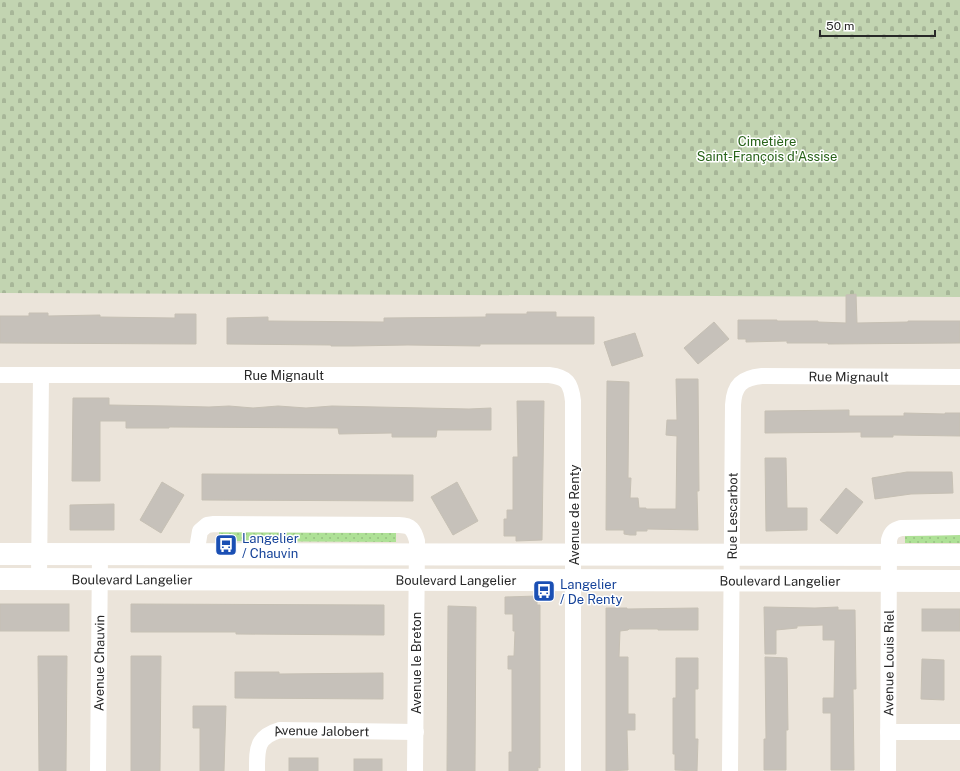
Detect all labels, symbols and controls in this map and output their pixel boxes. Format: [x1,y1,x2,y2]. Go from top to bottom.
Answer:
scale bar [820,12,935,38]
text: 50 m [826,19,854,33]
park label: Cimetière Saint-François d'Assise [697,134,837,164]
street label: Rue Mignault [244,368,324,383]
street label: Rue Mignault [808,369,889,385]
street label: Avenue de Renty [567,464,582,565]
street label: Rue Lescarbot [725,472,740,560]
place label: Langelier / Chauvin [242,531,299,561]
bus stop icon: Langelier / Chauvin [213,532,239,558]
street label: Boulevard Langelier [71,572,193,587]
street label: Boulevard Langelier [395,573,517,588]
street label: Boulevard Langelier [719,573,841,589]
place label: Langelier / De Renty [560,577,622,607]
bus stop icon: Langelier / De Renty [531,578,557,604]
street label: Avenue Louis Riel [881,610,897,716]
street label: Avenue le Breton [409,612,424,714]
street label: Avenue Chauvin [92,615,107,711]
street label: Avenue Jalobert [271,723,370,740]

